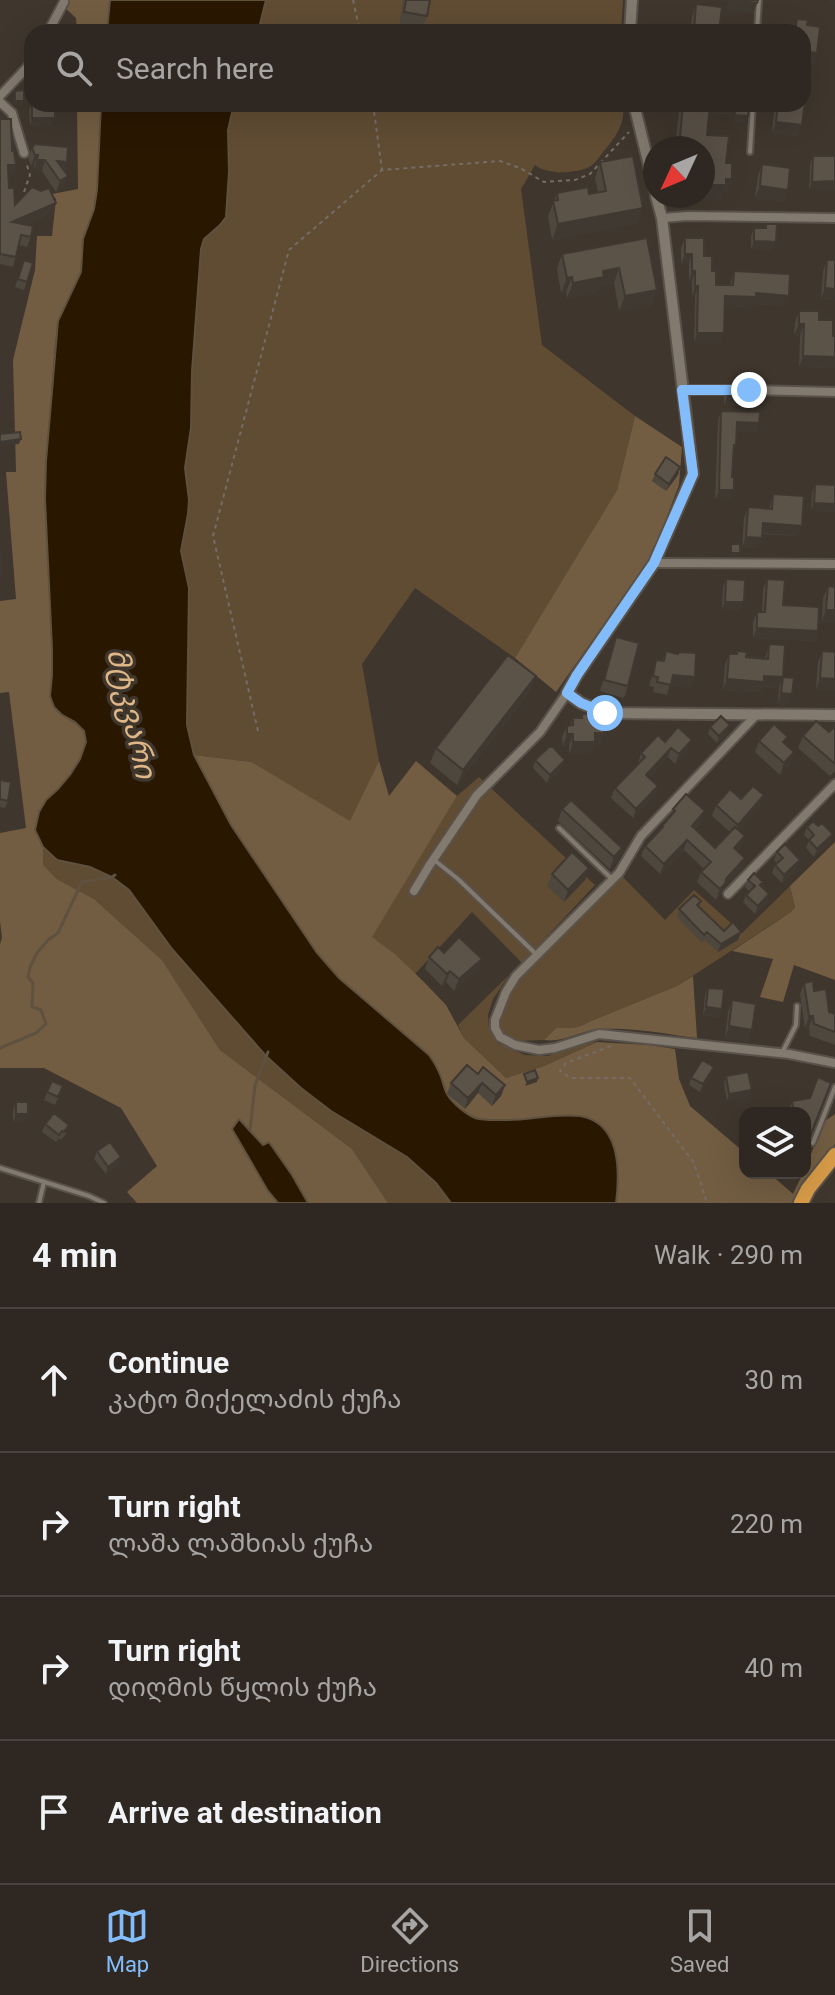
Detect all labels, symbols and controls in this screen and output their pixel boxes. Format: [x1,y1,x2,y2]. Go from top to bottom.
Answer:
search box [24,24,811,112]
icon: search [52,46,96,90]
text: Search here [116,51,274,86]
north arrow [643,136,715,208]
route end [731,372,767,408]
water label: მტკვარი [99,645,164,783]
route start [587,695,623,731]
map controls [739,1107,811,1179]
button: layers [739,1107,811,1179]
text: 4 min [32,1235,117,1275]
text: Walk · 290 m [654,1240,803,1270]
text: Continue [108,1345,229,1380]
icon: ahead [32,1358,76,1402]
text: 30 m [745,1365,803,1395]
text: კატო მიქელაძის ქუჩა [108,1384,401,1414]
text: Turn right [108,1489,241,1524]
icon: right [32,1502,76,1546]
text: 220 m [730,1509,803,1539]
text: ლაშა ლაშხიას ქუჩა [108,1528,373,1558]
text: Turn right [108,1633,241,1668]
icon: right [32,1646,76,1690]
text: 40 m [745,1653,803,1683]
text: დიღმის წყლის ქუჩა [108,1672,377,1702]
icon: arrive [32,1790,76,1834]
text: Arrive at destination [108,1795,382,1830]
tab: Map [105,1904,149,1977]
tab: Directions [360,1904,459,1977]
tab: Saved [670,1904,730,1977]

